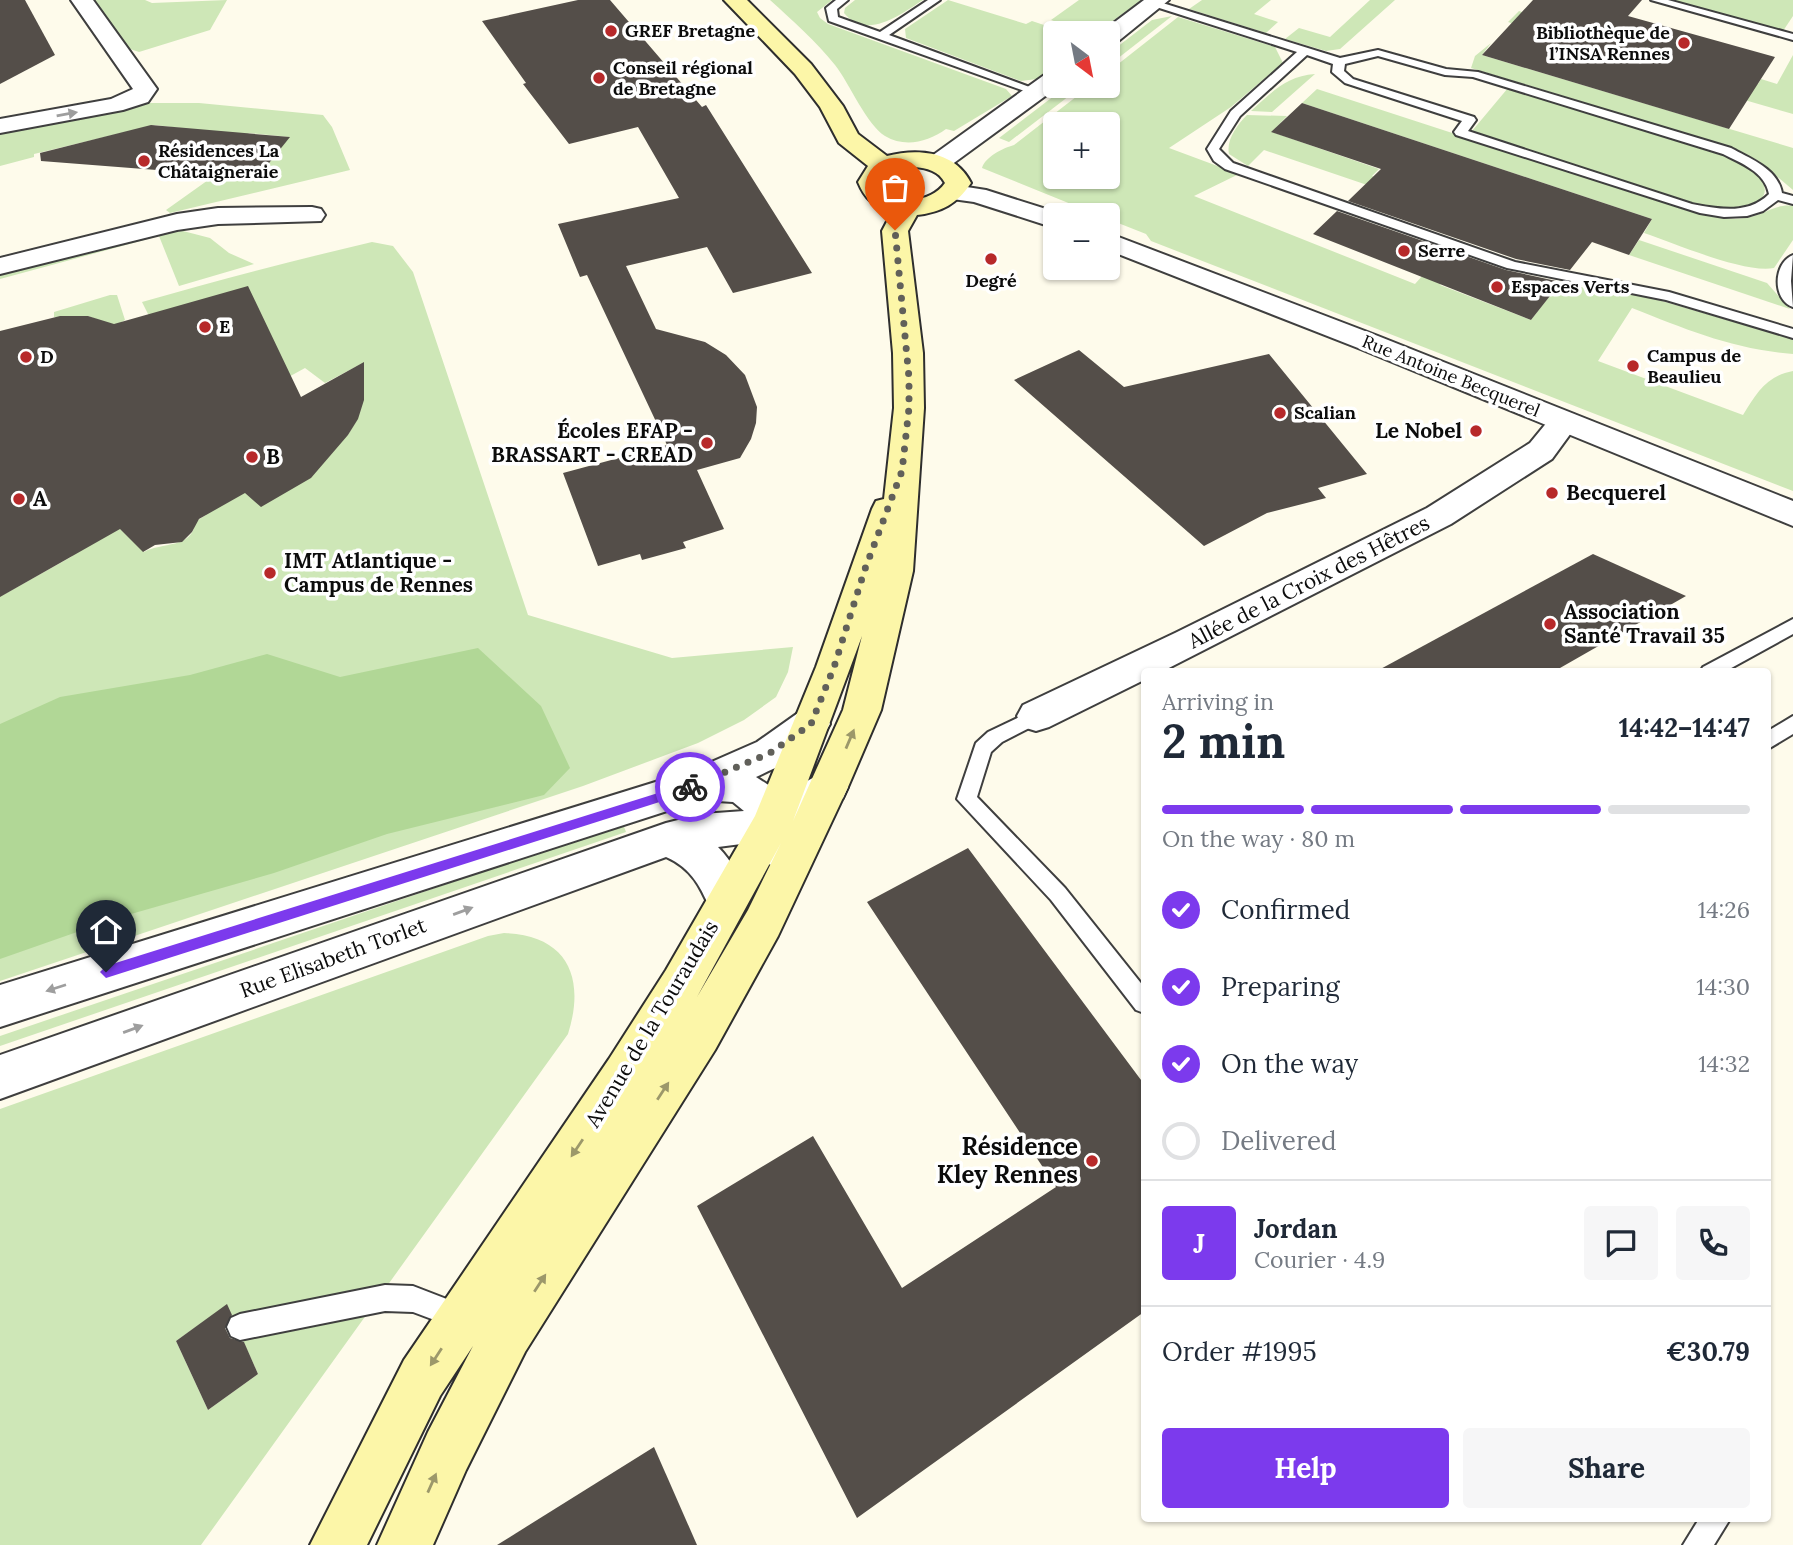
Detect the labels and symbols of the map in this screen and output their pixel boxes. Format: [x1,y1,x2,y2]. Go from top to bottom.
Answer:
place label: GREF Bretagne [625,19,755,42]
north arrow [1043,21,1120,98]
place label: Bibliothèque de l’INSA Rennes [1536,21,1670,65]
marker: GREF Bretagne [603,23,619,39]
marker: Bibliothèque de l’INSA Rennes [1676,35,1692,51]
place label: Conseil régional de Bretagne [613,56,753,100]
marker: Conseil régional de Bretagne [591,70,607,86]
one-way arrow [56,108,78,119]
place label: Résidences La Châtaigneraie [158,139,280,183]
marker: Résidences La Châtaigneraie [136,153,152,169]
pin [865,158,925,230]
place label: Serre [1418,239,1466,262]
marker: Serre [1396,243,1412,259]
marker: Degré [983,251,999,267]
place label: Degré [965,269,1017,292]
place label: Espaces Verts [1511,275,1630,298]
marker: Espaces Verts [1489,279,1505,295]
place label: E [219,315,230,338]
marker: E [197,319,213,335]
street label: Rue Antoine Becquerel [1359,329,1544,422]
place label: Campus de Beaulieu [1647,344,1741,388]
place label: D [40,345,54,368]
marker: D [18,349,34,365]
marker: Campus de Beaulieu [1625,358,1641,374]
place label: Scalian [1294,401,1356,424]
marker: Scalian [1272,405,1288,421]
place label: Écoles EFAP - BRASSART - CREAD [491,417,693,468]
place label: Le Nobel [1375,417,1462,444]
marker: Le Nobel [1468,423,1484,439]
marker: Écoles EFAP - BRASSART - CREAD [699,435,715,451]
place label: B [266,443,280,470]
marker: B [244,449,260,465]
place label: Becquerel [1566,479,1667,506]
place label: A [33,485,47,512]
marker: Becquerel [1544,485,1560,501]
marker: A [11,491,27,507]
street label: Allée de la Croix des Hêtres [1183,509,1434,655]
place label: IMT Atlantique - Campus de Rennes [284,547,473,598]
marker: IMT Atlantique - Campus de Rennes [262,565,278,581]
place label: Association Santé Travail 35 [1564,598,1725,649]
marker: Association Santé Travail 35 [1542,616,1558,632]
one-way arrow [844,729,856,749]
courier [655,752,725,822]
pin [76,900,136,972]
one-way arrow [453,905,474,916]
street label: Rue Elisabeth Torlet [236,911,431,1004]
street label: Avenue de la Touraudais [579,915,724,1133]
one-way arrow [45,984,66,994]
one-way arrow [123,1023,144,1034]
one-way arrow [657,1082,670,1101]
place label: Résidence Kley Rennes [937,1131,1078,1190]
one-way arrow [570,1138,583,1157]
marker: Résidence Kley Rennes [1084,1153,1100,1169]
one-way arrow [534,1273,547,1292]
one-way arrow [429,1347,442,1366]
one-way arrow [427,1472,438,1493]

